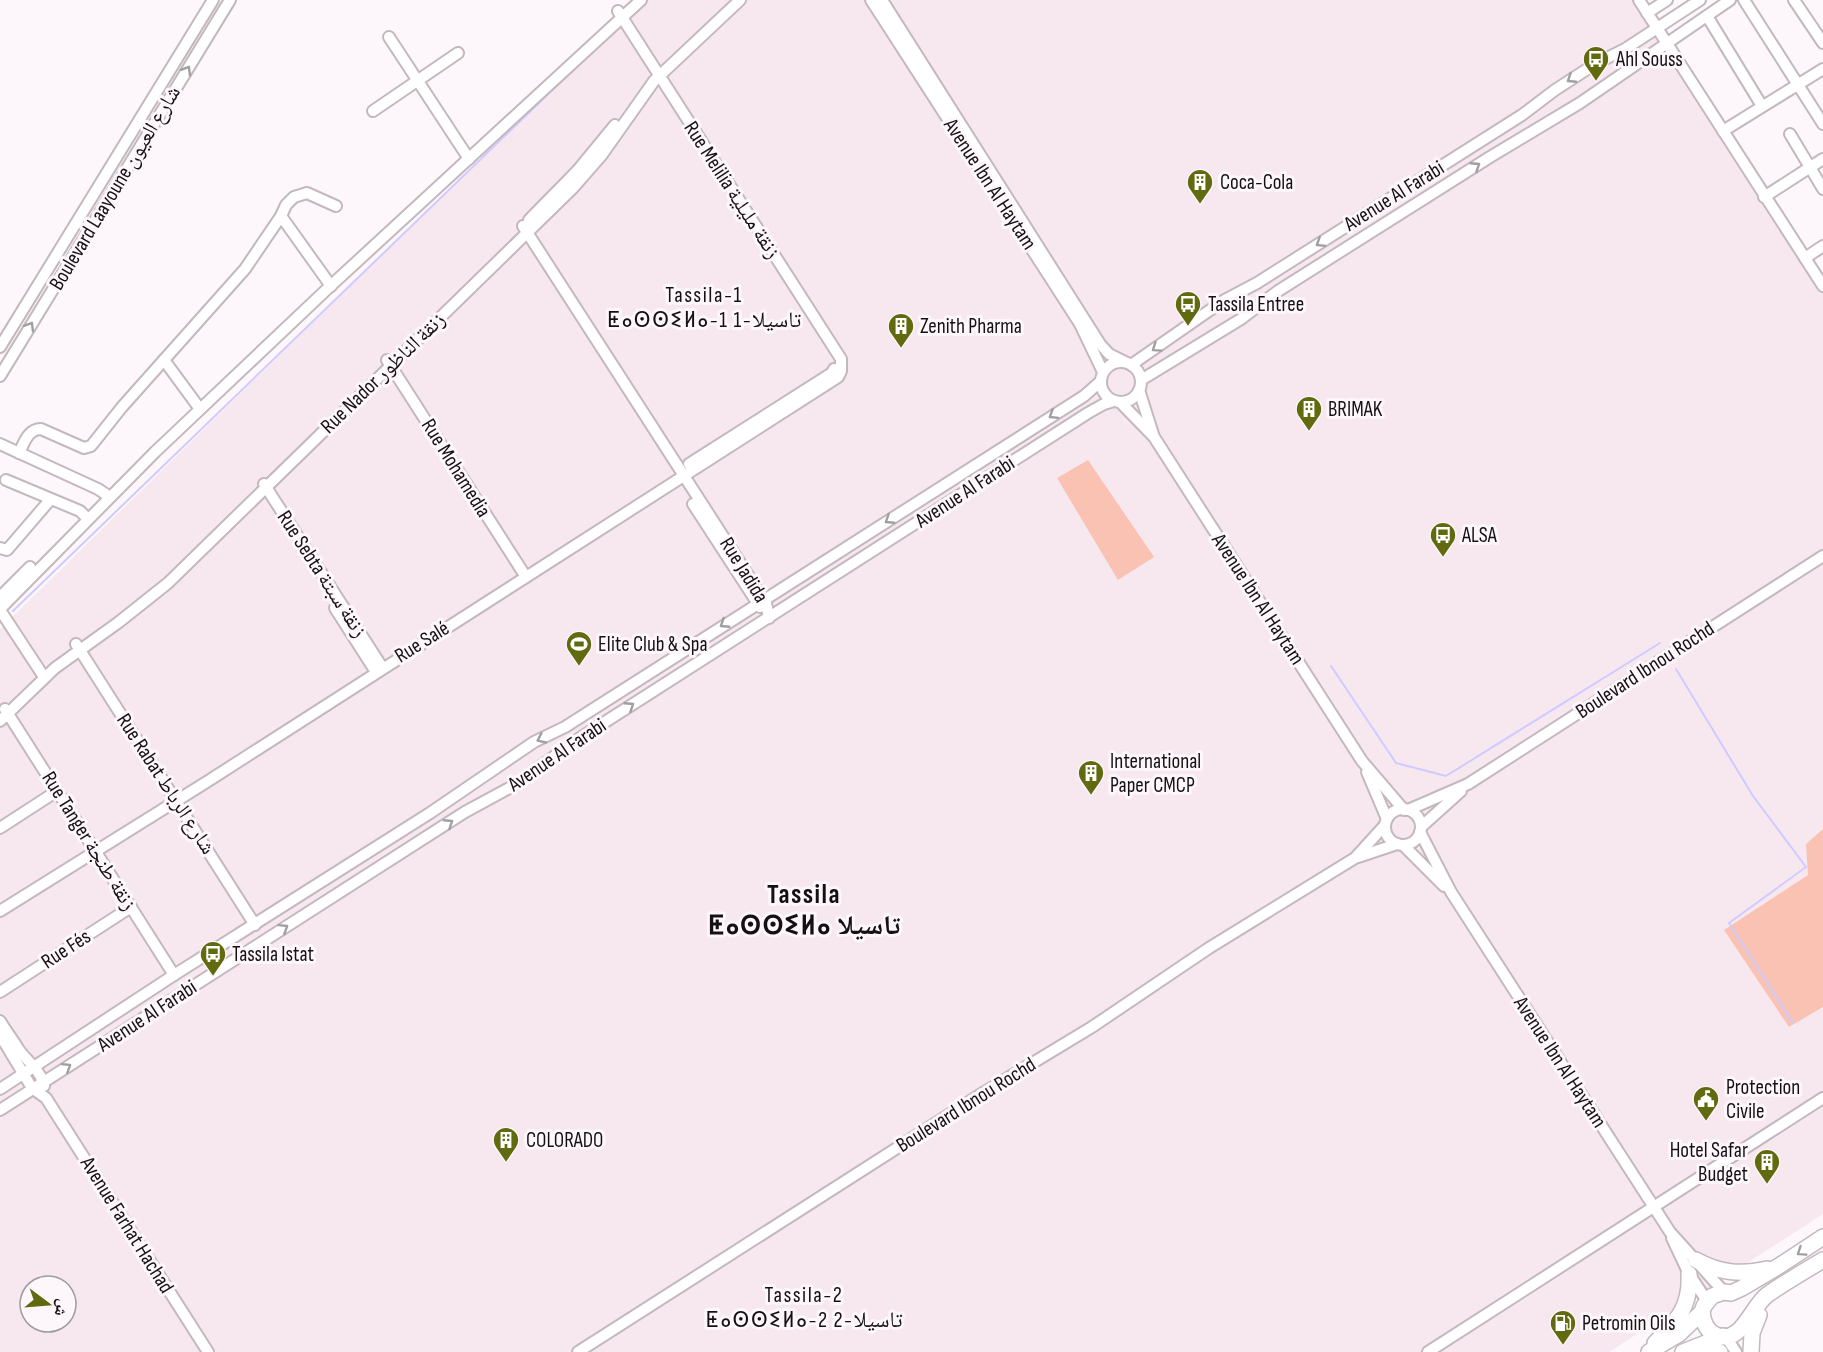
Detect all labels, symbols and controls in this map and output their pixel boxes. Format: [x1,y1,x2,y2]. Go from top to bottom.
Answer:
bus stop icon: Ahl Souss [1581,44,1611,82]
place label: Ahl Souss [1615,47,1683,72]
one-way arrow [179,66,191,76]
one-way arrow [1567,72,1578,83]
street label: Boulevard Laayoune شارع العيون [44,81,186,295]
street label: Avenue Ibn Al Haytam [938,113,1042,254]
street label: Rue Melilia زنقة مليلية [678,117,786,263]
street label: Avenue Al Farabi [1339,155,1449,237]
one-way arrow [1469,162,1480,173]
building icon: Coca-Cola [1185,167,1215,205]
place label: Coca-Cola [1220,170,1293,195]
one-way arrow [1316,236,1327,247]
district label: Tassila-1 ⵟⴰⵙⵙⵉⵍⴰ-1 1-تاسيلا [607,282,802,334]
bus stop icon: Tassila Entree [1173,289,1203,327]
place label: Tassila Entree [1208,292,1304,317]
street label: Rue Nador زنقة الناظور [316,307,450,439]
building icon: Zenith Pharma [886,311,916,349]
place label: Zenith Pharma [920,314,1022,339]
one-way arrow [23,322,35,332]
one-way arrow [1152,341,1163,352]
building icon: BRIMAK [1294,394,1324,432]
place label: BRIMAK [1328,397,1383,422]
one-way arrow [1049,408,1059,420]
street label: Rue Mohamedia [416,414,496,522]
street label: Avenue Al Farabi [910,451,1019,534]
street label: Rue Sebta زنقة سبتة [272,506,372,642]
one-way arrow [885,513,896,524]
bus stop icon: ALSA [1428,520,1458,558]
place label: ALSA [1461,523,1498,548]
street label: Avenue Ibn Al Haytam [1206,528,1310,669]
street label: Rue Jadida [714,533,774,607]
street label: Rue Salé [390,616,454,668]
street label: Boulevard Ibnou Rochd [1571,616,1719,724]
one-way arrow [720,617,731,628]
sports icon: Elite Club & Spa [564,629,594,667]
place label: Elite Club & Spa [598,632,708,657]
one-way arrow [624,702,634,714]
street label: Rue Rabat شارع الرباط [111,709,221,859]
street label: Avenue Al Farabi [502,713,611,798]
one-way arrow [537,731,548,743]
place label: International Paper CMCP [1110,749,1201,798]
building icon: International Paper CMCP [1076,758,1106,796]
street label: Rue Tanger زنقة طنجة [36,767,142,915]
one-way arrow [442,819,453,830]
district label: Tassila ⵟⴰⵙⵙⵉⵍⴰ تاسيلا [708,879,901,942]
one-way arrow [278,923,288,935]
street label: Rue Fés [37,924,95,974]
bus stop icon: Tassila Istat [198,939,228,977]
place label: Tassila Istat [232,942,314,967]
street label: Avenue Al Farabi [92,975,201,1058]
street label: Avenue Ibn Al Haytam [1508,991,1612,1132]
street label: Boulevard Ibnou Rochd [892,1052,1040,1158]
one-way arrow [61,1062,71,1074]
place label: Protection Civile [1726,1075,1800,1124]
public building icon: Protection Civile [1691,1084,1721,1122]
building icon: COLORADO [491,1125,521,1163]
place label: COLORADO [526,1128,603,1153]
place label: Hotel Safar Budget [1670,1138,1748,1187]
building icon: Hotel Safar Budget [1752,1147,1782,1185]
street label: Avenue Farhat Hachad [74,1151,179,1298]
one-way arrow [1797,1244,1807,1256]
north arrow [18,1274,78,1334]
district label: Tassila-2 ⵟⴰⵙⵙⵉⵍⴰ-2 2-تاسيلا [705,1282,903,1334]
text: ش [49,1297,72,1319]
fuel station icon: Petromin Oils [1548,1308,1578,1346]
place label: Petromin Oils [1582,1311,1675,1336]

